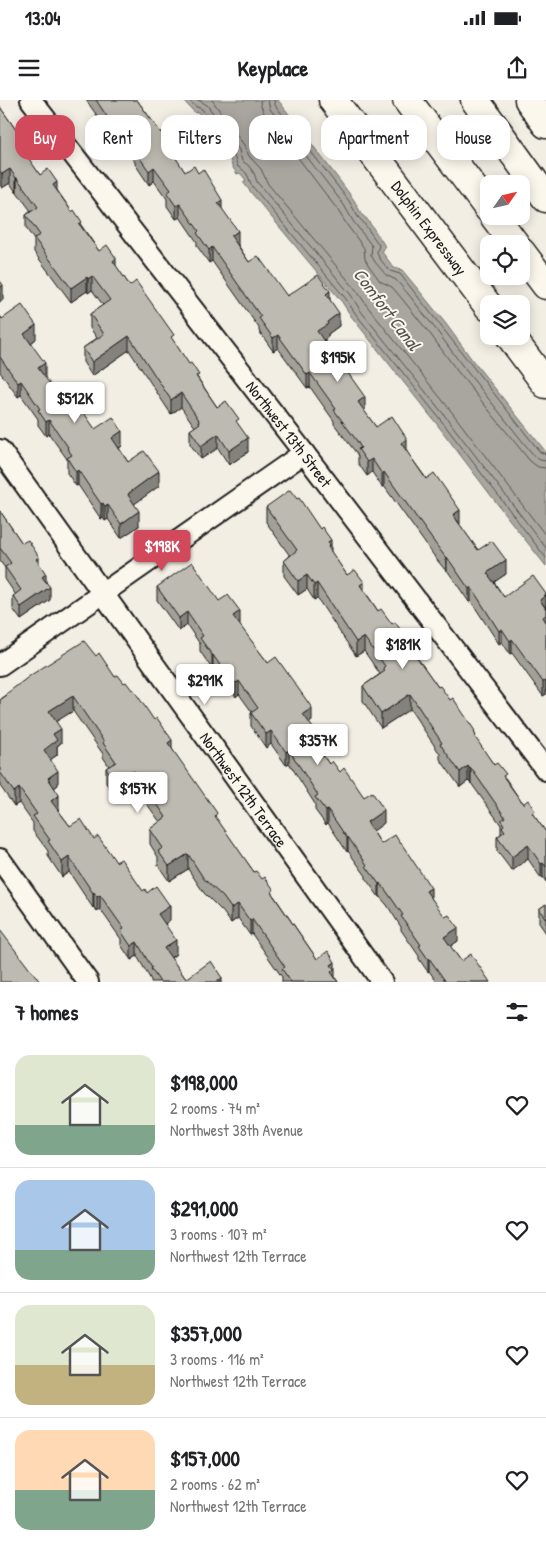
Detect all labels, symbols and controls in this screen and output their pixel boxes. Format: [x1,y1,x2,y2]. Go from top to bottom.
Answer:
text: 13:04 [25,5,60,31]
text: Keyplace [238,53,308,83]
icon: menu [15,54,43,82]
icon: share [503,54,531,82]
chip: Buy [15,115,75,160]
chip: Rent [85,115,151,160]
chip: Filters [161,115,239,160]
chip: New [249,115,311,160]
chip: Apartment [321,115,427,160]
chip: House [437,115,510,160]
north arrow [480,175,530,225]
map controls [480,175,530,345]
street label: Dolphin Expressway [387,176,472,280]
button: locate [480,235,530,285]
water label: Comfort Canal [348,263,427,356]
button: layers [480,295,530,345]
pin: $195K [303,340,373,383]
text: $195K [321,346,355,368]
street label: Northwest 13th Street [241,376,337,492]
pin: $512K [40,382,110,424]
text: $512K [57,387,93,409]
pin: $198K [127,530,197,572]
text: $198K [144,535,180,557]
pin: $181K [368,628,438,670]
text: $181K [385,633,421,655]
pin: $291K [170,664,240,706]
text: $291K [187,669,223,691]
pin: $357K [283,724,353,766]
street label: Northwest 12th Terrace [195,728,293,852]
text: $357K [299,729,337,751]
pin: $157K [103,772,173,814]
text: $157K [120,777,156,799]
text: 7 homes [15,998,78,1027]
icon: filters [503,998,531,1026]
text: $198,000 [170,1068,238,1097]
icon: home [55,1075,115,1135]
icon: heart [503,1091,531,1119]
text: 2 rooms · 74 m² [170,1097,260,1119]
text: Northwest 38th Avenue [170,1119,303,1141]
text: $291,000 [170,1194,238,1223]
icon: home [55,1200,115,1260]
icon: heart [503,1216,531,1244]
text: 3 rooms · 107 m² [170,1223,267,1245]
text: Northwest 12th Terrace [170,1245,307,1267]
text: $357,000 [170,1319,242,1348]
icon: home [55,1325,115,1385]
icon: heart [503,1341,531,1369]
text: 3 rooms · 116 m² [170,1348,264,1370]
text: Northwest 12th Terrace [170,1370,307,1392]
text: $157,000 [170,1444,240,1473]
icon: home [55,1450,115,1510]
icon: heart [503,1466,531,1494]
text: 2 rooms · 62 m² [170,1473,260,1495]
text: Northwest 12th Terrace [170,1495,307,1517]

